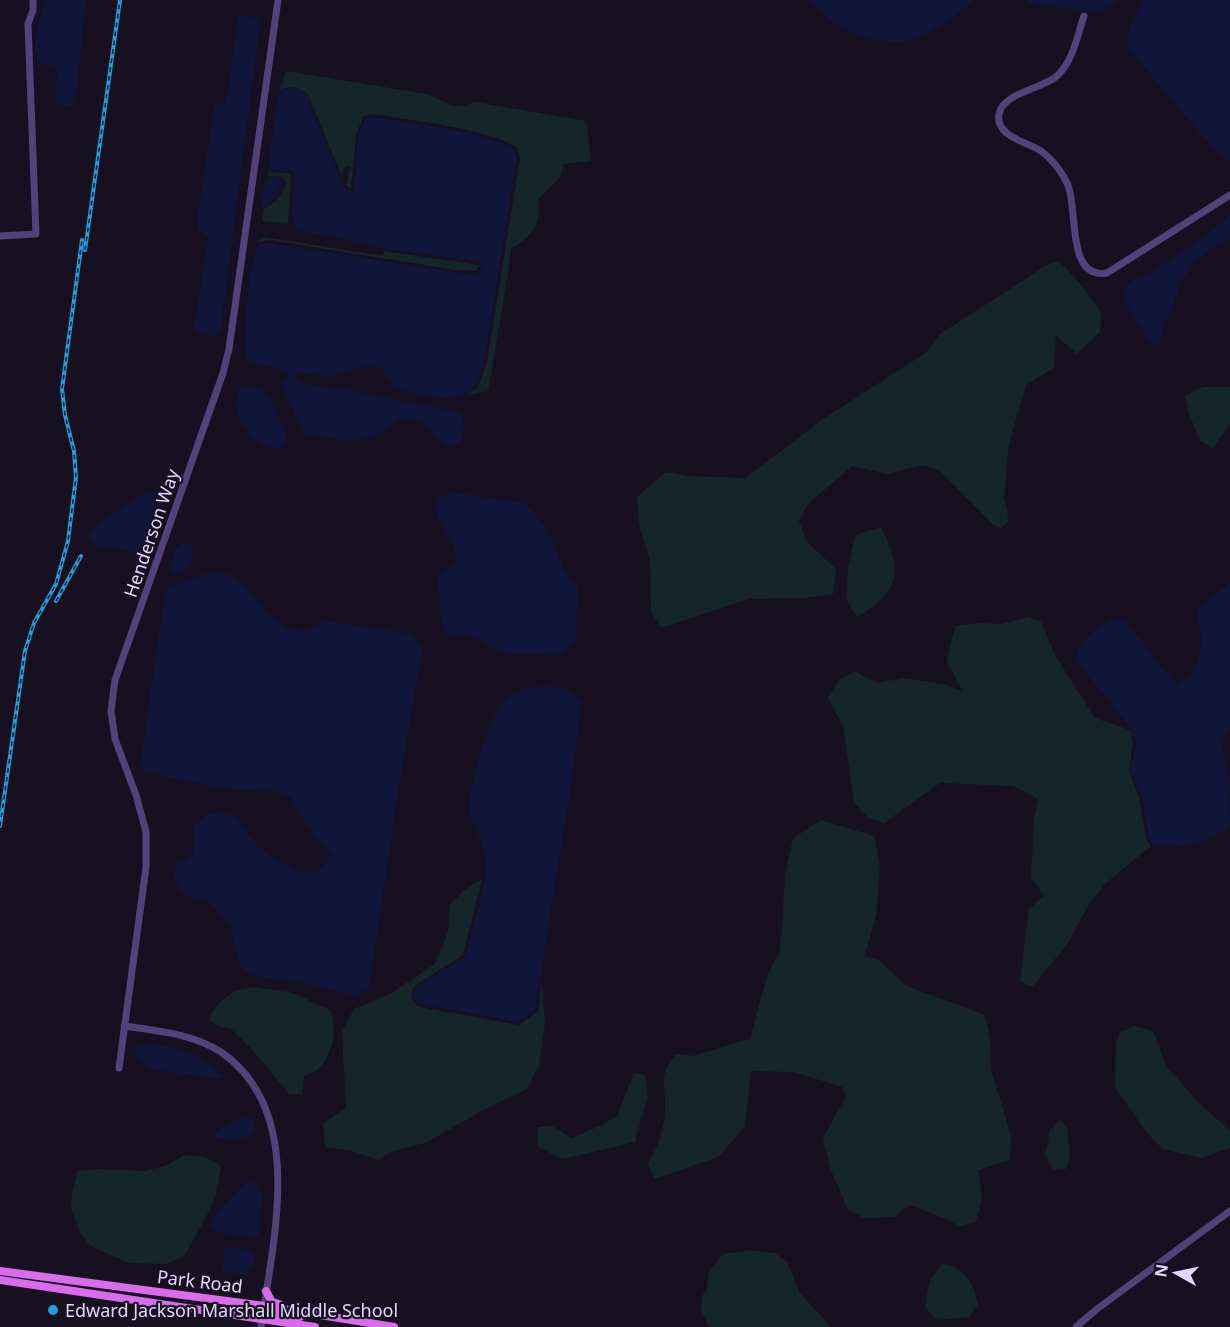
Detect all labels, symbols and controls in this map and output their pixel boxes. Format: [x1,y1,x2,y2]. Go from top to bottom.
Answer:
street label: Henderson Way [118,465,184,600]
north arrow [1146,1243,1206,1303]
text: N [1149,1263,1173,1279]
street label: Park Road [156,1264,244,1298]
place label: Edward Jackson Marshall Middle School [65,1298,398,1322]
marker: Edward Jackson Marshall Middle School [46,1303,60,1317]

